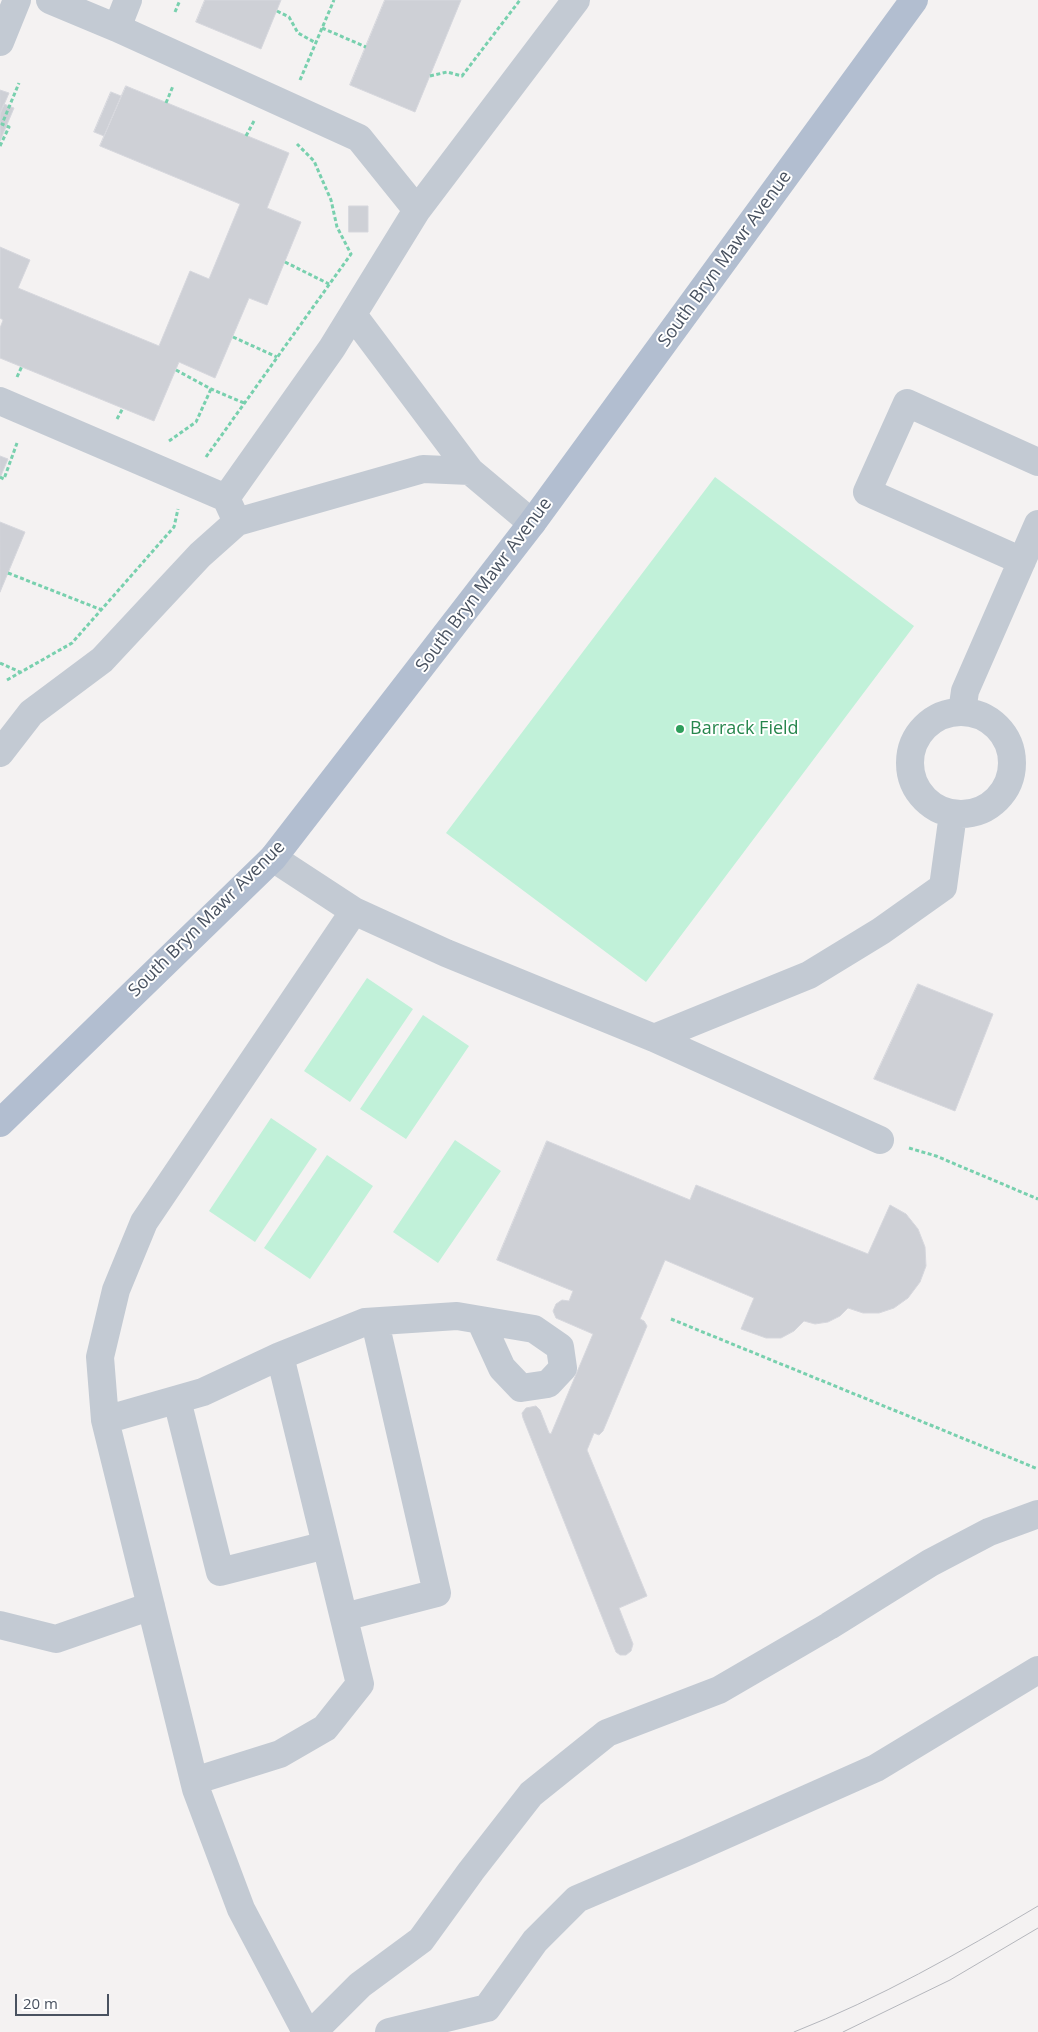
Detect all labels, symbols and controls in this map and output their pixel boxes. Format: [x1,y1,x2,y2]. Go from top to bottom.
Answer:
street label: South Bryn Mawr Avenue [654,167,796,351]
street label: South Bryn Mawr Avenue [411,494,557,676]
place label: Barrack Field [690,718,799,740]
marker: Barrack Field [674,723,686,735]
street label: South Bryn Mawr Avenue [124,836,290,1002]
scale bar [18,1984,111,2016]
text: 20 m [23,1993,58,2013]

